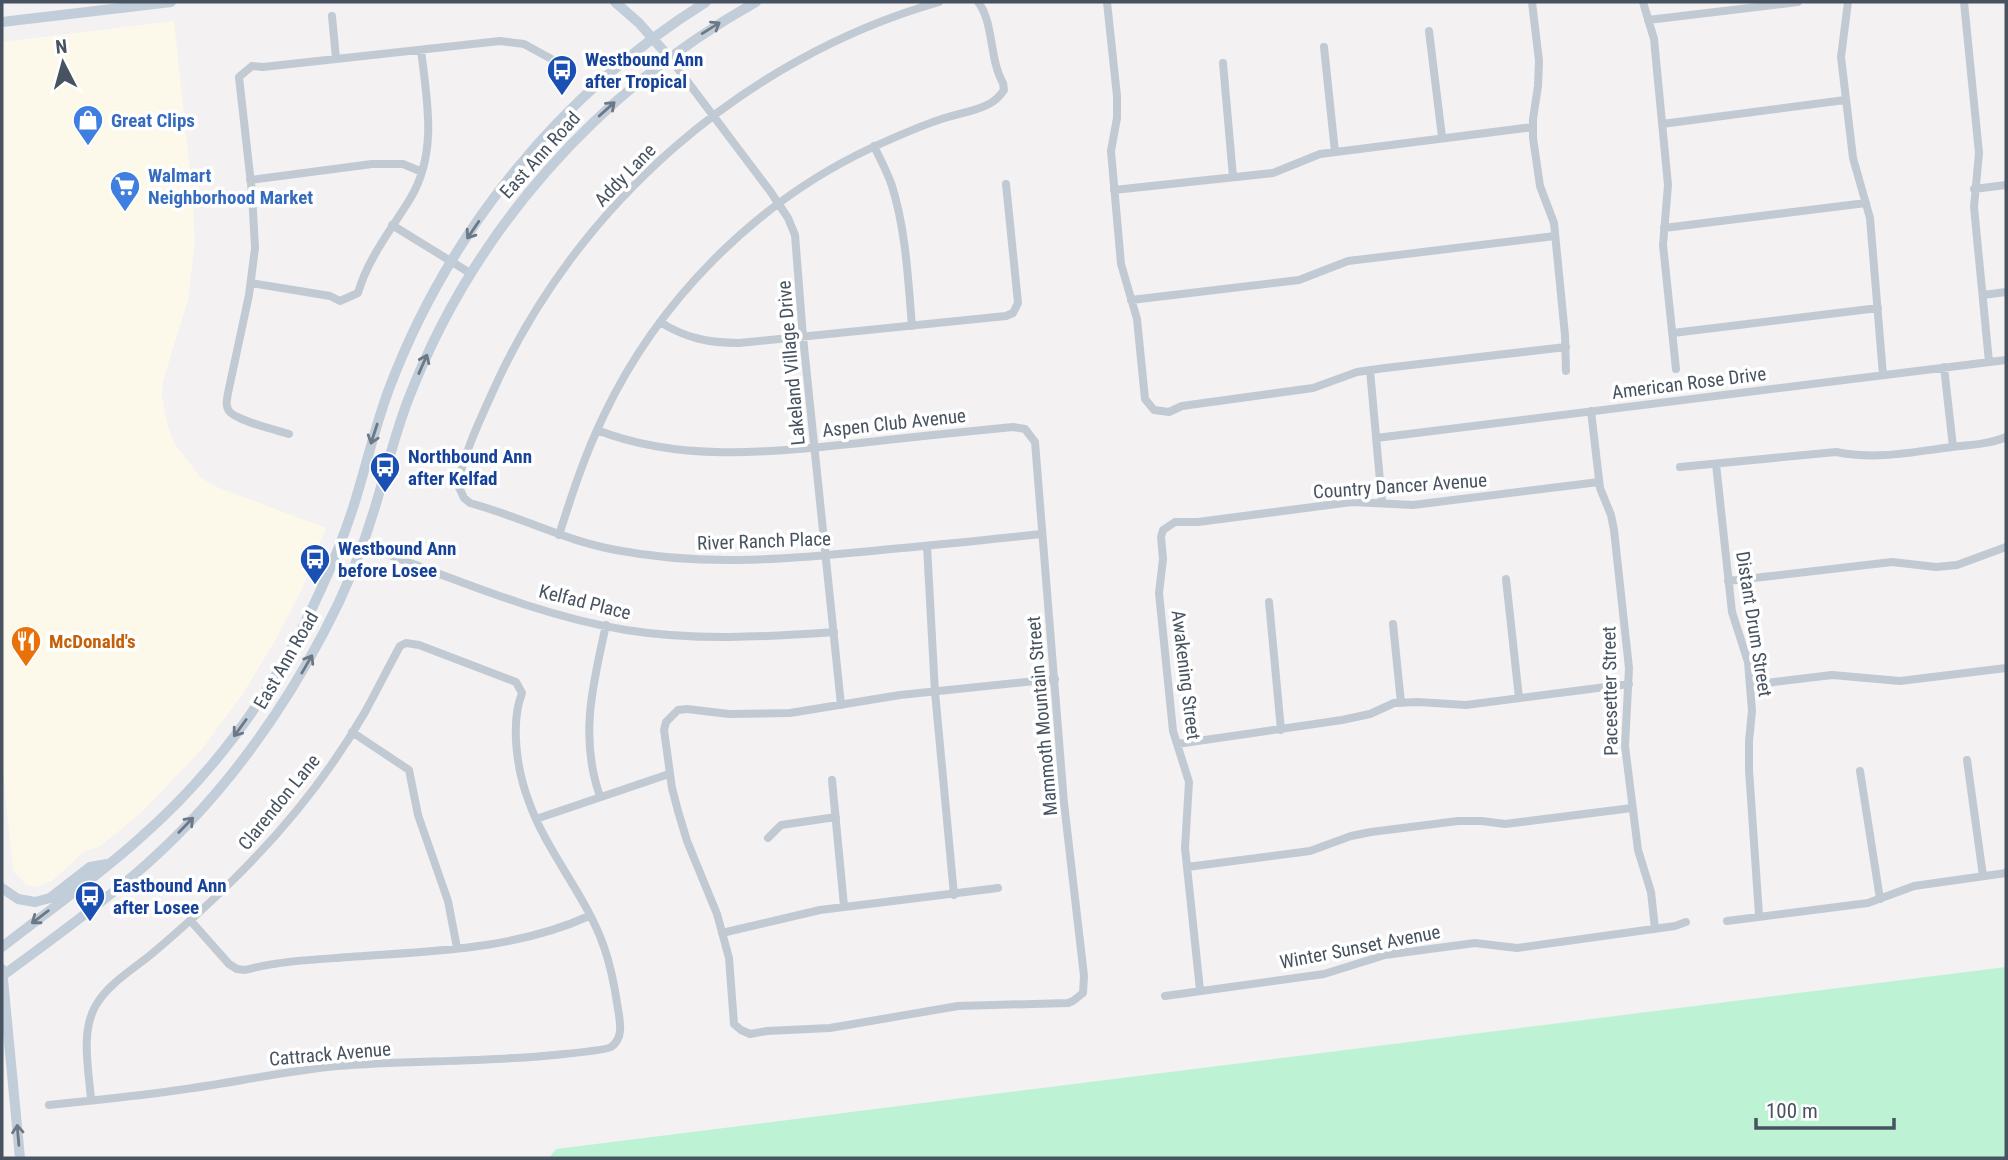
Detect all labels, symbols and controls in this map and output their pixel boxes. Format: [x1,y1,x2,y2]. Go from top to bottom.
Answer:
one-way arrow [701,21,721,35]
north arrow [28,28,98,98]
text: N [54,35,68,59]
place label: Westbound Ann after Tropical [585,48,703,93]
bus stop icon: Westbound Ann after Tropical [545,53,579,97]
one-way arrow [598,101,616,117]
shop icon: Great Clips [71,103,105,147]
street label: East Ann Road [495,107,585,203]
place label: Great Clips [111,109,195,132]
street label: Addy Lane [590,139,661,211]
place label: Walmart Neighborhood Market [148,164,313,209]
supermarket icon: Walmart Neighborhood Market [108,169,142,213]
one-way arrow [465,219,479,239]
street label: Lakeland Village Drive [772,280,810,446]
one-way arrow [417,354,430,376]
street label: American Rose Drive [1611,362,1768,404]
street label: Aspen Club Avenue [821,404,967,442]
one-way arrow [367,422,380,444]
place label: Northbound Ann after Kelfad [408,445,532,490]
bus stop icon: Northbound Ann after Kelfad [368,450,402,494]
street label: Country Dancer Avenue [1312,468,1488,504]
street label: River Ranch Place [697,527,831,555]
place label: Westbound Ann before Losee [338,537,456,582]
bus stop icon: Westbound Ann before Losee [298,542,332,586]
street label: Distant Drum Street [1731,550,1777,698]
street label: Kelfad Place [537,579,633,625]
street label: East Ann Road [249,607,323,713]
street label: Awakening Street [1167,609,1205,741]
street label: Mammoth Mountain Street [1022,615,1062,817]
restaurant icon: McDonald's [9,624,43,668]
street label: Pacesetter Street [1597,626,1623,756]
place label: McDonald's [49,630,136,653]
one-way arrow [300,654,314,674]
one-way arrow [233,718,248,737]
street label: Clarendon Lane [233,749,325,855]
one-way arrow [177,817,194,834]
place label: Eastbound Ann after Losee [113,874,227,919]
bus stop icon: Eastbound Ann after Losee [73,879,107,923]
one-way arrow [32,910,50,925]
street label: Winter Sunset Avenue [1278,920,1442,974]
street label: Cattrack Avenue [268,1037,392,1071]
scale bar [1756,1086,1894,1130]
text: 100 m [1766,1099,1818,1123]
one-way arrow [11,1124,24,1147]

